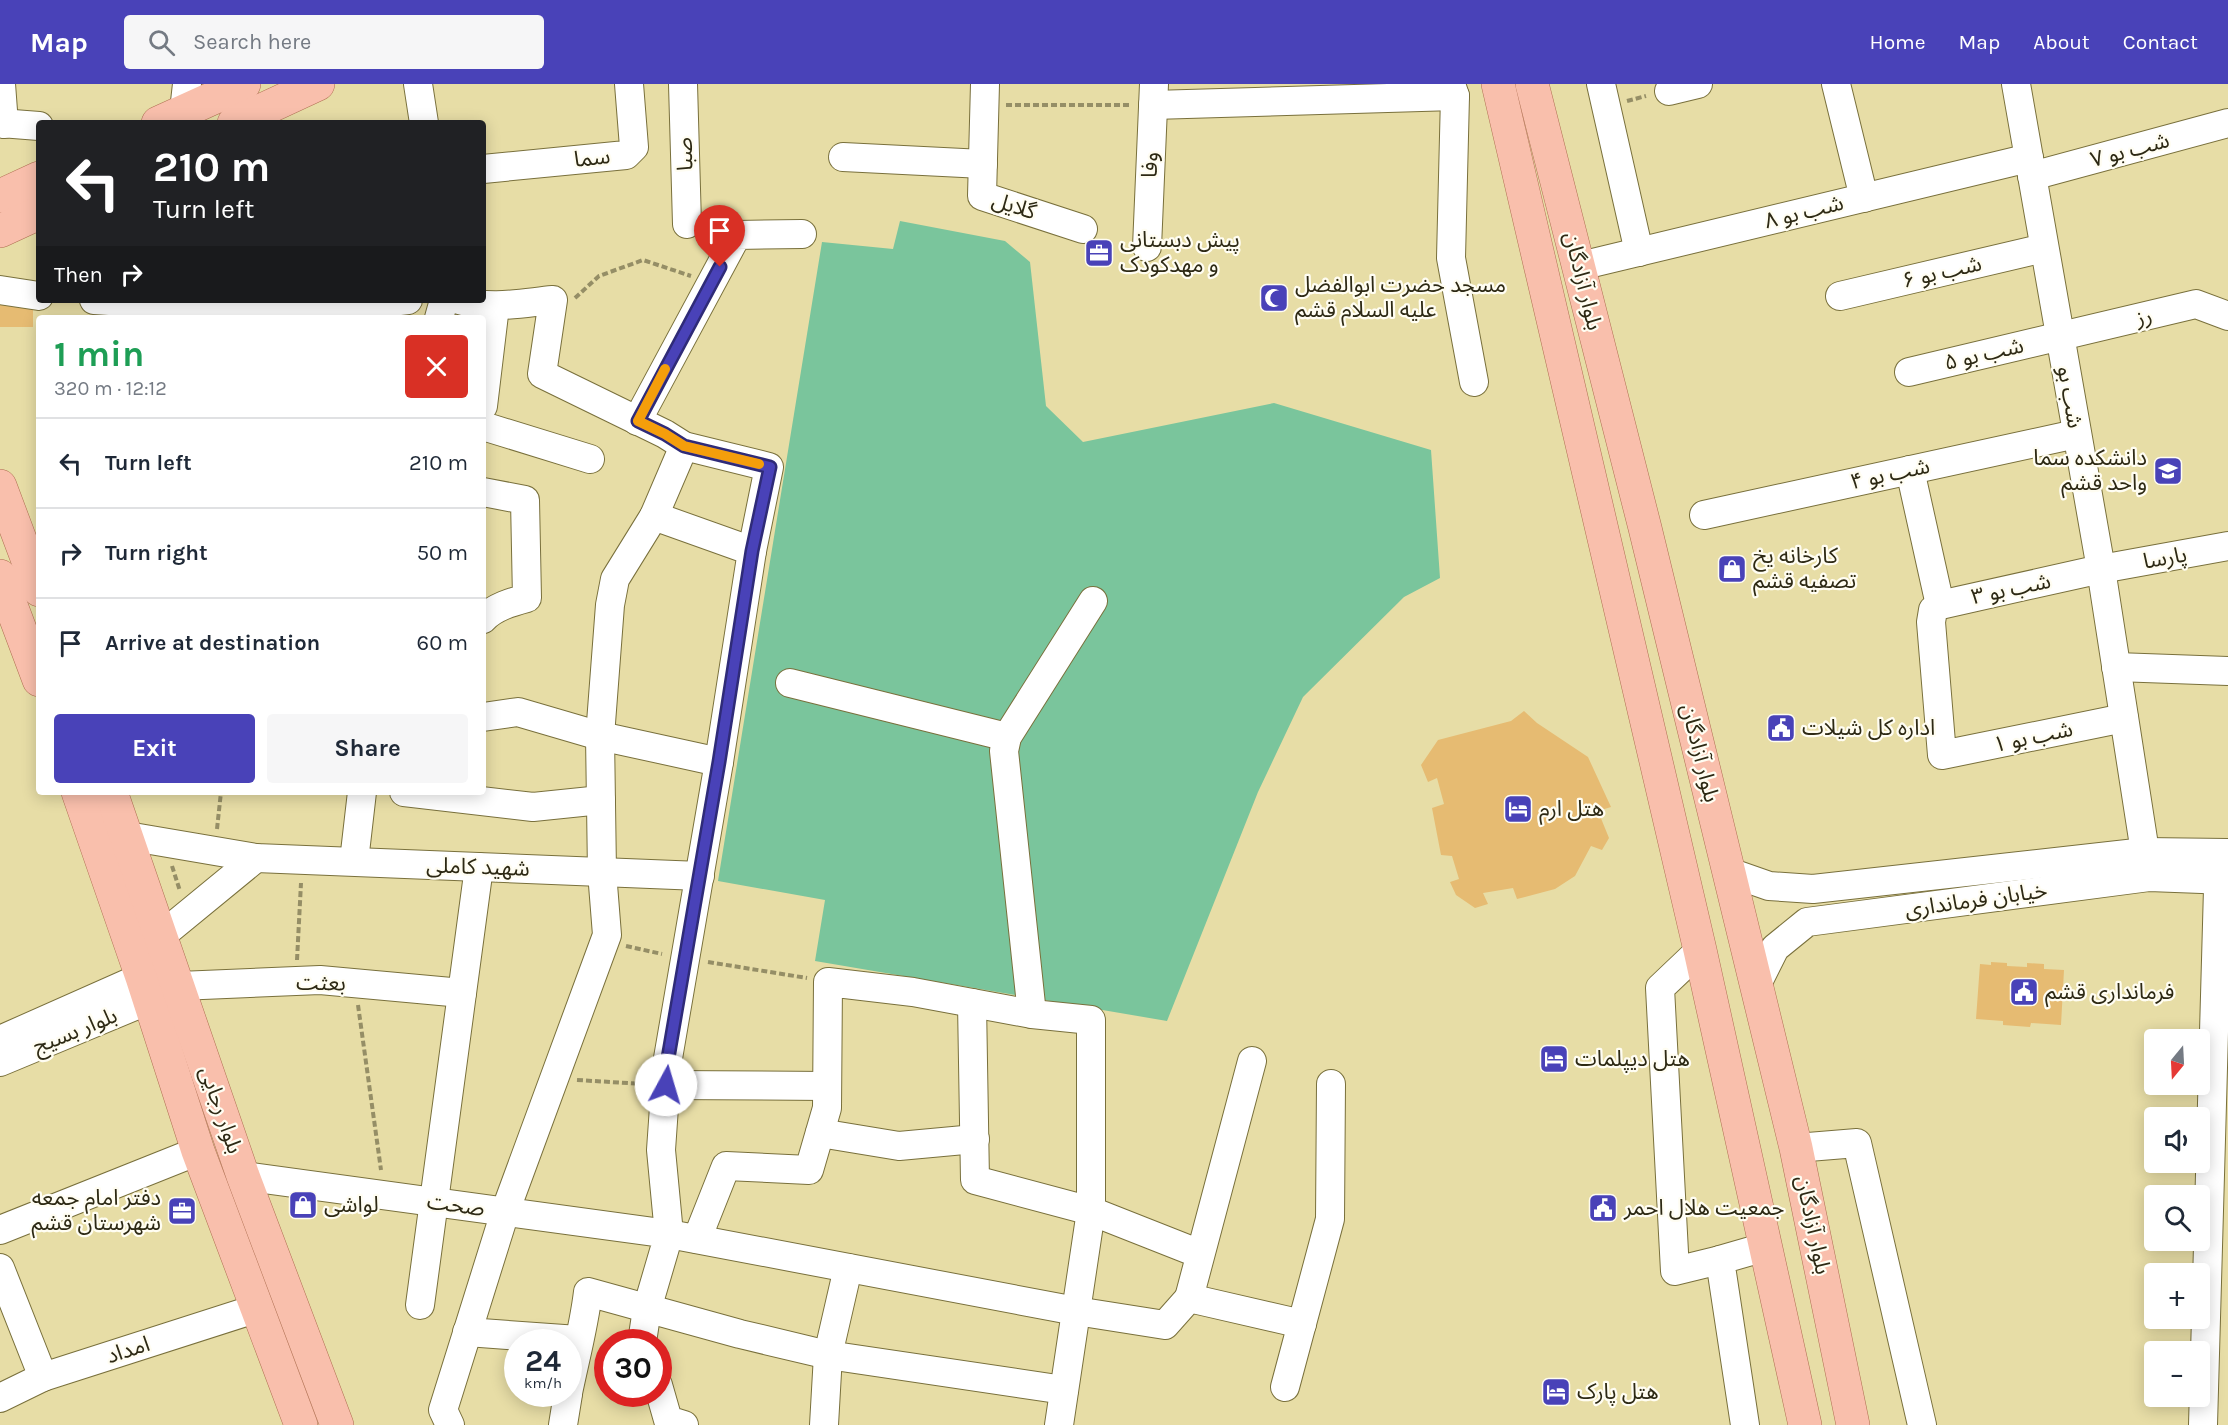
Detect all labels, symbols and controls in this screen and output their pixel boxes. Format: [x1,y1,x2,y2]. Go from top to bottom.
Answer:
search box [124,15,544,69]
text: Map [30,26,88,59]
icon: search [145,26,178,59]
text: Search here [193,29,311,55]
text: Home [1870,30,1926,54]
text: Map [1959,30,2000,54]
text: About [2033,30,2090,54]
text: Contact [2123,30,2198,54]
street label: شب بو ۷ [2088,127,2172,173]
street label: صبا [671,137,699,171]
text: 210 m [153,142,270,192]
street label: سما [573,143,611,173]
icon: left [54,144,132,222]
street label: وفا [1137,152,1163,178]
street label: گلایل [989,187,1040,226]
street label: شب بو ۸ [1762,190,1846,234]
text: Turn left [153,193,254,225]
pin [694,205,745,267]
icon: arrive [703,214,736,247]
place label: پیش دبستانی و مهدکودک [1120,227,1240,278]
street label: بلوار آزادگان [1558,229,1608,333]
office icon: پیش دبستانی و مهدکودک [1083,237,1115,269]
street label: شب بو ۶ [1900,250,1984,294]
icon: right [115,258,148,291]
text: Then [54,262,103,288]
place label: مسجد حضرت ابوالفضل علیه السلام قشم [1295,272,1506,326]
mosque icon: مسجد حضرت ابوالفضل علیه السلام قشم [1258,282,1290,314]
street label: رز [2132,303,2155,332]
street label: شب بو ۵ [1942,332,2026,376]
text: 1 min [54,333,144,375]
button: close [405,335,468,398]
street label: شب بو [2052,364,2088,430]
text: 320 m · 12:12 [54,377,167,400]
place label: دانشکده سما واحد قشم [2033,445,2147,499]
icon: left [54,447,87,480]
text: Turn left [105,450,192,476]
text: 210 m [409,450,468,476]
street label: شب بو ۴ [1848,453,1932,495]
school or university icon: دانشکده سما واحد قشم [2152,455,2184,487]
icon: right [54,537,87,570]
text: Turn right [105,540,208,566]
text: 50 m [417,540,468,566]
street label: پارسا [2141,541,2189,576]
place label: کارخانه یخ تصفیه قشم [1753,543,1856,597]
shop icon: کارخانه یخ تصفیه قشم [1716,553,1748,585]
street label: شب بو ۳ [1969,568,2053,610]
icon: arrive [54,627,87,660]
text: Arrive at destination [105,630,320,656]
text: 60 m [417,630,468,656]
street label: بلوار آزادگان [1675,701,1725,805]
public building icon: اداره کل شیلات [1765,712,1797,744]
button: Exit [54,714,255,783]
button: Share [267,714,468,783]
place label: اداره کل شیلات [1802,715,1935,741]
street label: شب بو ۱ [1991,716,2075,758]
hotel icon: هتل ارم [1502,793,1534,825]
place label: هتل ارم [1539,796,1604,825]
street label: شهید کاملی [426,852,530,882]
street label: خیابان فرمانداری [1903,877,2049,923]
street label: بعثت [296,970,346,996]
public building icon: فرمانداری قشم [2008,976,2040,1008]
place label: فرمانداری قشم [2045,979,2174,1008]
street label: بلوار بسیج [29,1002,122,1062]
north arrow [2144,1029,2210,1095]
map controls [2144,1029,2210,1407]
hotel icon: هتل دیپلمات [1538,1043,1570,1075]
place label: هتل دیپلمات [1575,1046,1690,1073]
position arrow [634,1053,698,1117]
street label: بلوار رجایی [194,1063,248,1157]
button: sound [2144,1107,2210,1173]
street label: بلوار آزادگان [1790,1173,1836,1277]
place label: دفتر امام جمعه شهرستان قشم [31,1185,161,1239]
button: search [2144,1185,2210,1251]
street label: صحت [426,1188,486,1222]
shop icon: لواشی [287,1189,319,1221]
place label: لواشی [324,1192,379,1218]
public building icon: جمعیت هلال احمر [1587,1192,1619,1224]
office icon: دفتر امام جمعه شهرستان قشم [166,1195,198,1227]
place label: جمعیت هلال احمر [1623,1195,1785,1221]
button: + [2144,1263,2210,1329]
speed limit sign: 30 [594,1329,672,1407]
street label: امداد [103,1331,153,1369]
button: − [2144,1341,2210,1407]
text: 24 [525,1343,561,1379]
text: km/h [524,1374,562,1392]
hotel icon: هتل پارک [1540,1376,1572,1408]
place label: هتل پارک [1577,1379,1659,1406]

